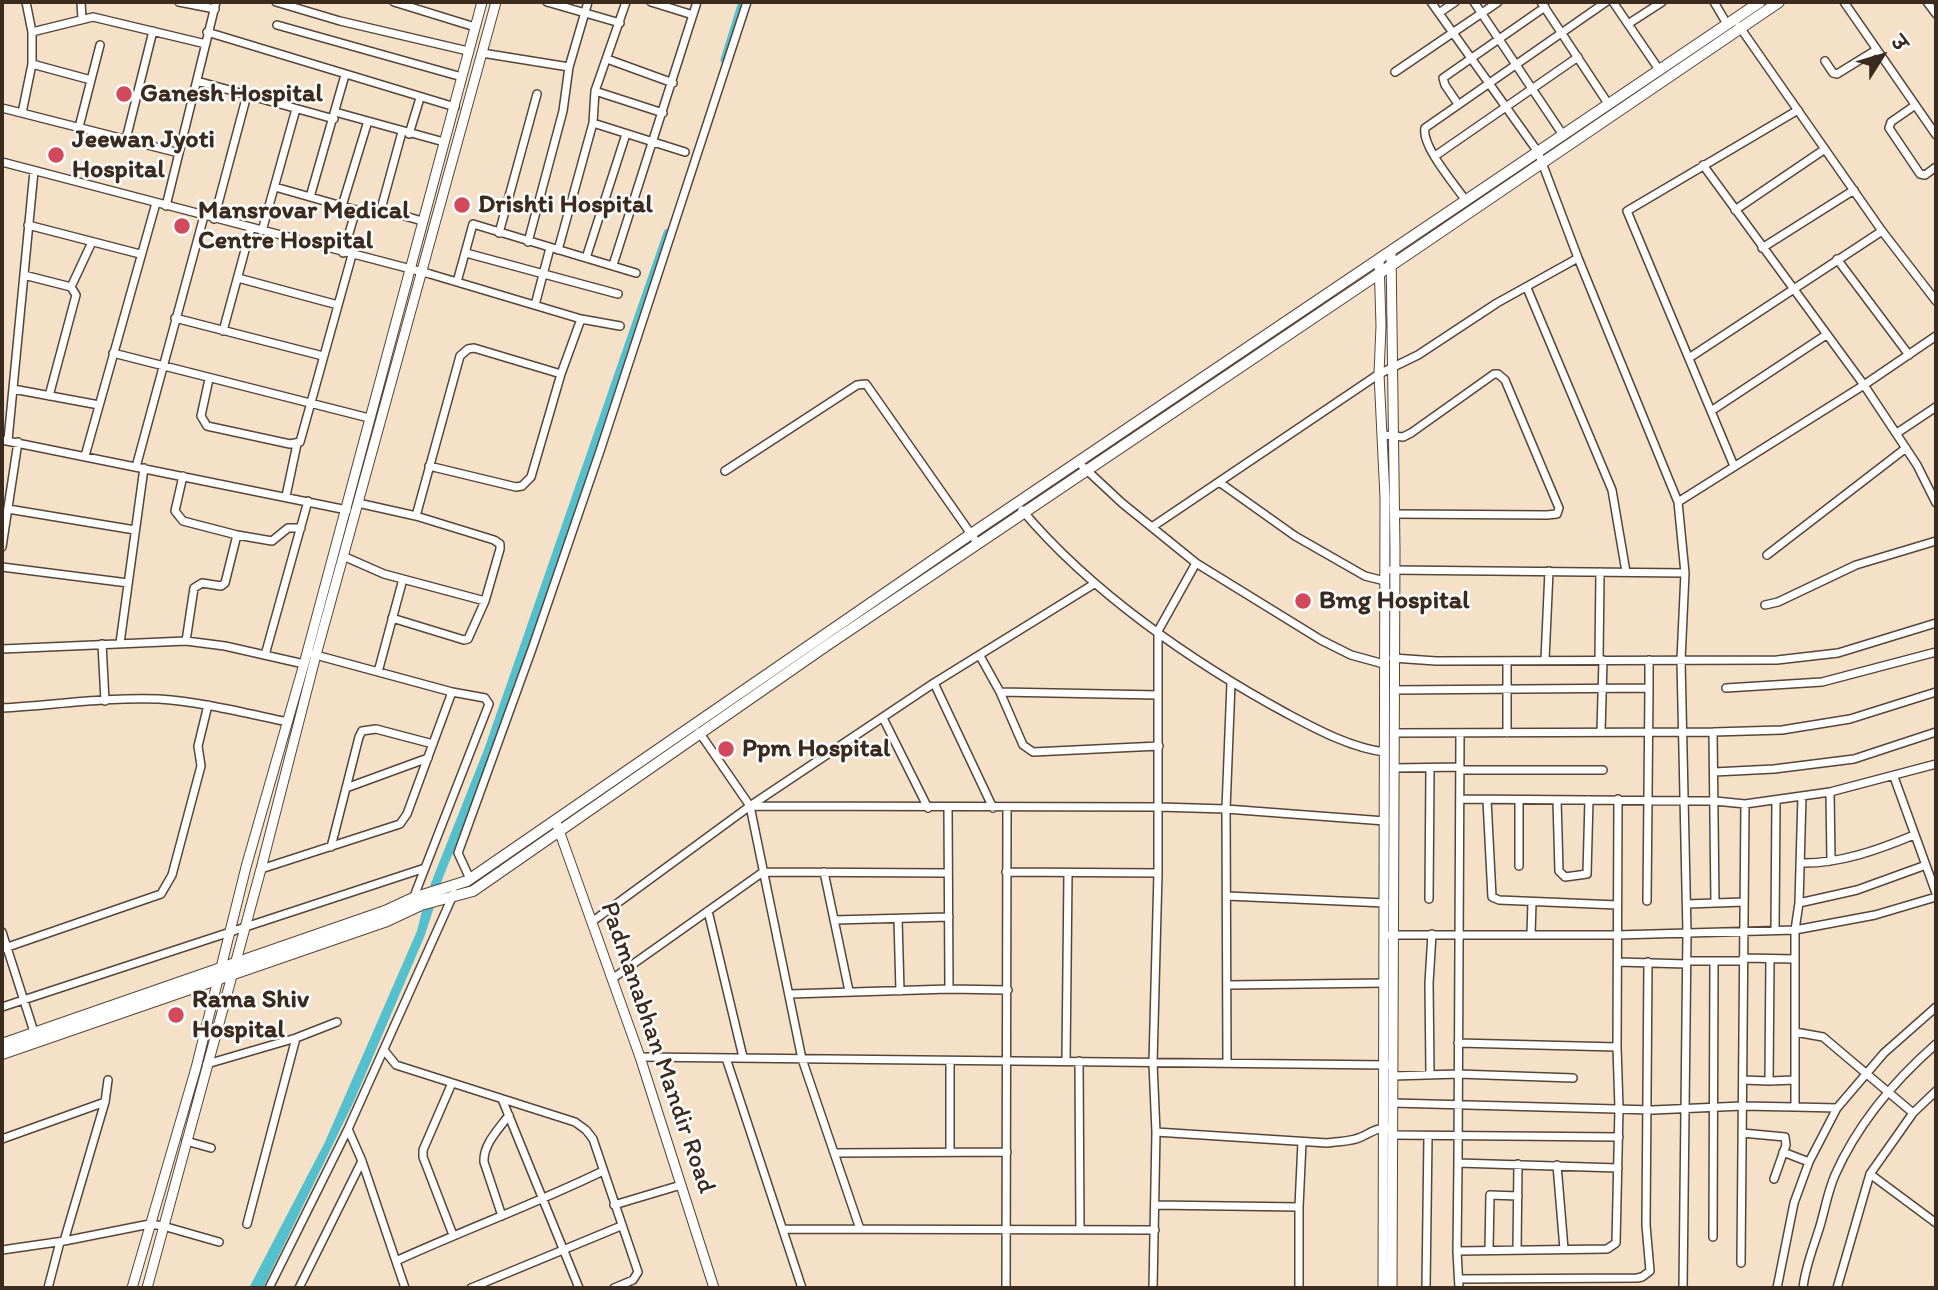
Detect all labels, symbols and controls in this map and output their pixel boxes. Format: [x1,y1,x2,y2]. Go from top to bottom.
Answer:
north arrow [1847,21,1917,91]
text: उ [1886,31,1912,55]
place label: Ganesh Hospital [140,78,323,110]
marker: Ganesh Hospital [114,84,134,104]
place label: Jeewan Jyoti Hospital [72,124,215,186]
marker: Jeewan Jyoti Hospital [46,145,66,165]
place label: Drishti Hospital [478,189,653,221]
place label: Mansrovar Medical Centre Hospital [198,195,409,256]
marker: Drishti Hospital [452,195,472,215]
marker: Mansrovar Medical Centre Hospital [172,216,192,236]
place label: Bmg Hospital [1319,585,1470,617]
marker: Bmg Hospital [1293,591,1313,611]
place label: Ppm Hospital [742,733,890,765]
marker: Ppm Hospital [716,739,736,759]
street label: Padmanabhan Mandir Road [592,898,722,1198]
place label: Rama Shiv Hospital [192,984,309,1046]
marker: Rama Shiv Hospital [166,1005,186,1025]

